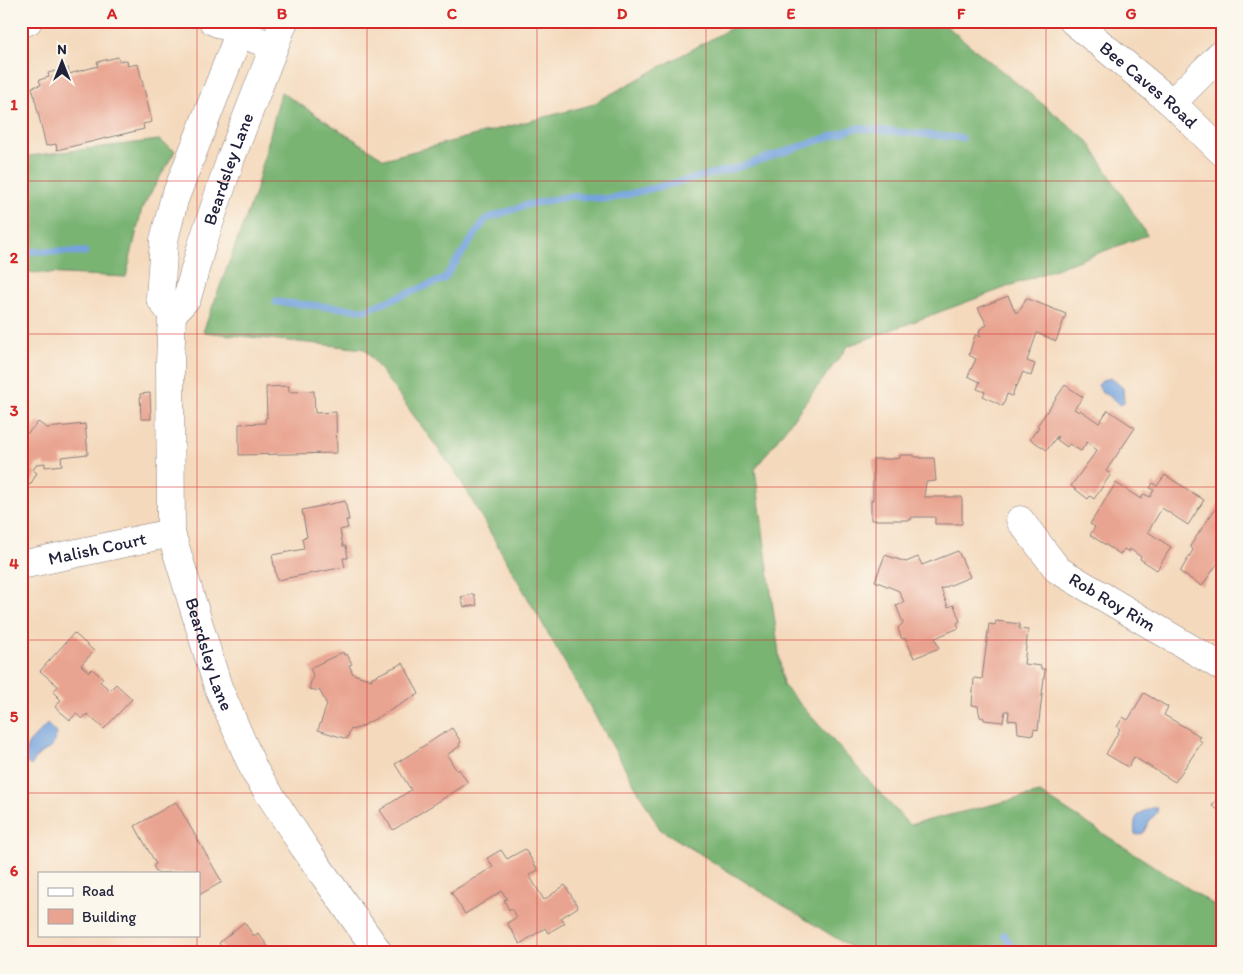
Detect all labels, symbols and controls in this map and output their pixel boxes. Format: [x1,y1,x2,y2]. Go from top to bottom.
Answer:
text: A [106,4,118,23]
text: B [277,4,288,23]
text: C [447,4,458,23]
text: D [617,4,628,23]
text: E [787,4,796,23]
text: F [957,4,966,23]
text: G [1125,4,1137,23]
street label: Bee Caves Road [1095,37,1202,133]
north arrow [38,38,88,88]
text: N [57,41,67,58]
text: 1 [10,95,18,114]
street label: Beardsley Lane [198,110,258,228]
text: 2 [10,248,19,267]
text: 3 [10,401,19,420]
street label: Malish Court [46,528,149,570]
text: 4 [9,554,19,573]
street label: Rob Roy Rim [1065,568,1160,636]
street label: Beardsley Lane [180,595,238,714]
text: 5 [10,707,19,726]
text: 6 [10,861,19,880]
legend [38,872,200,936]
text: Road [82,882,115,900]
text: Building [82,908,136,926]

